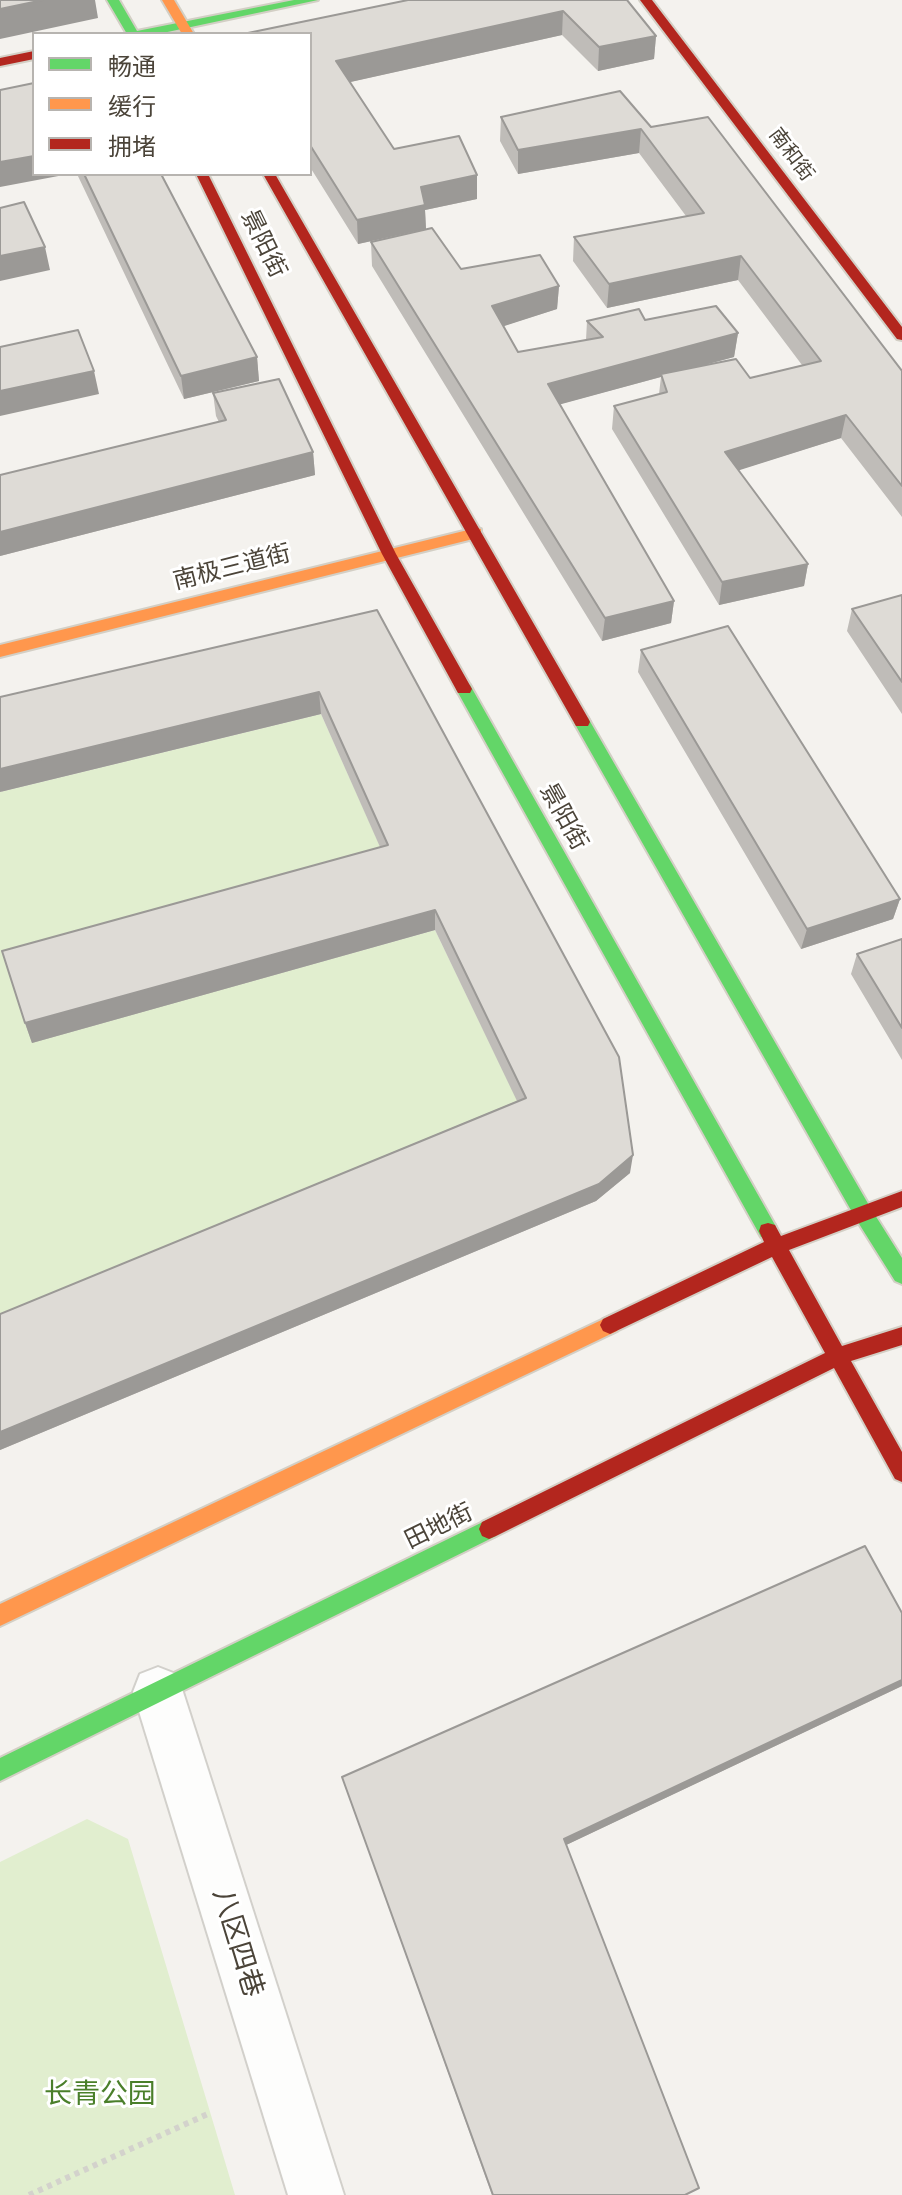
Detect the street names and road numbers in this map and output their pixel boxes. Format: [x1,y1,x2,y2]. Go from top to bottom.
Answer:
street label: 南和街 [763,124,819,186]
street label: 景阳街 [234,205,292,283]
street label: 南极三道街 [170,540,294,596]
street label: 景阳街 [533,779,593,855]
street label: 田地街 [400,1498,478,1556]
street label: 八区四巷 [205,1885,269,2001]

